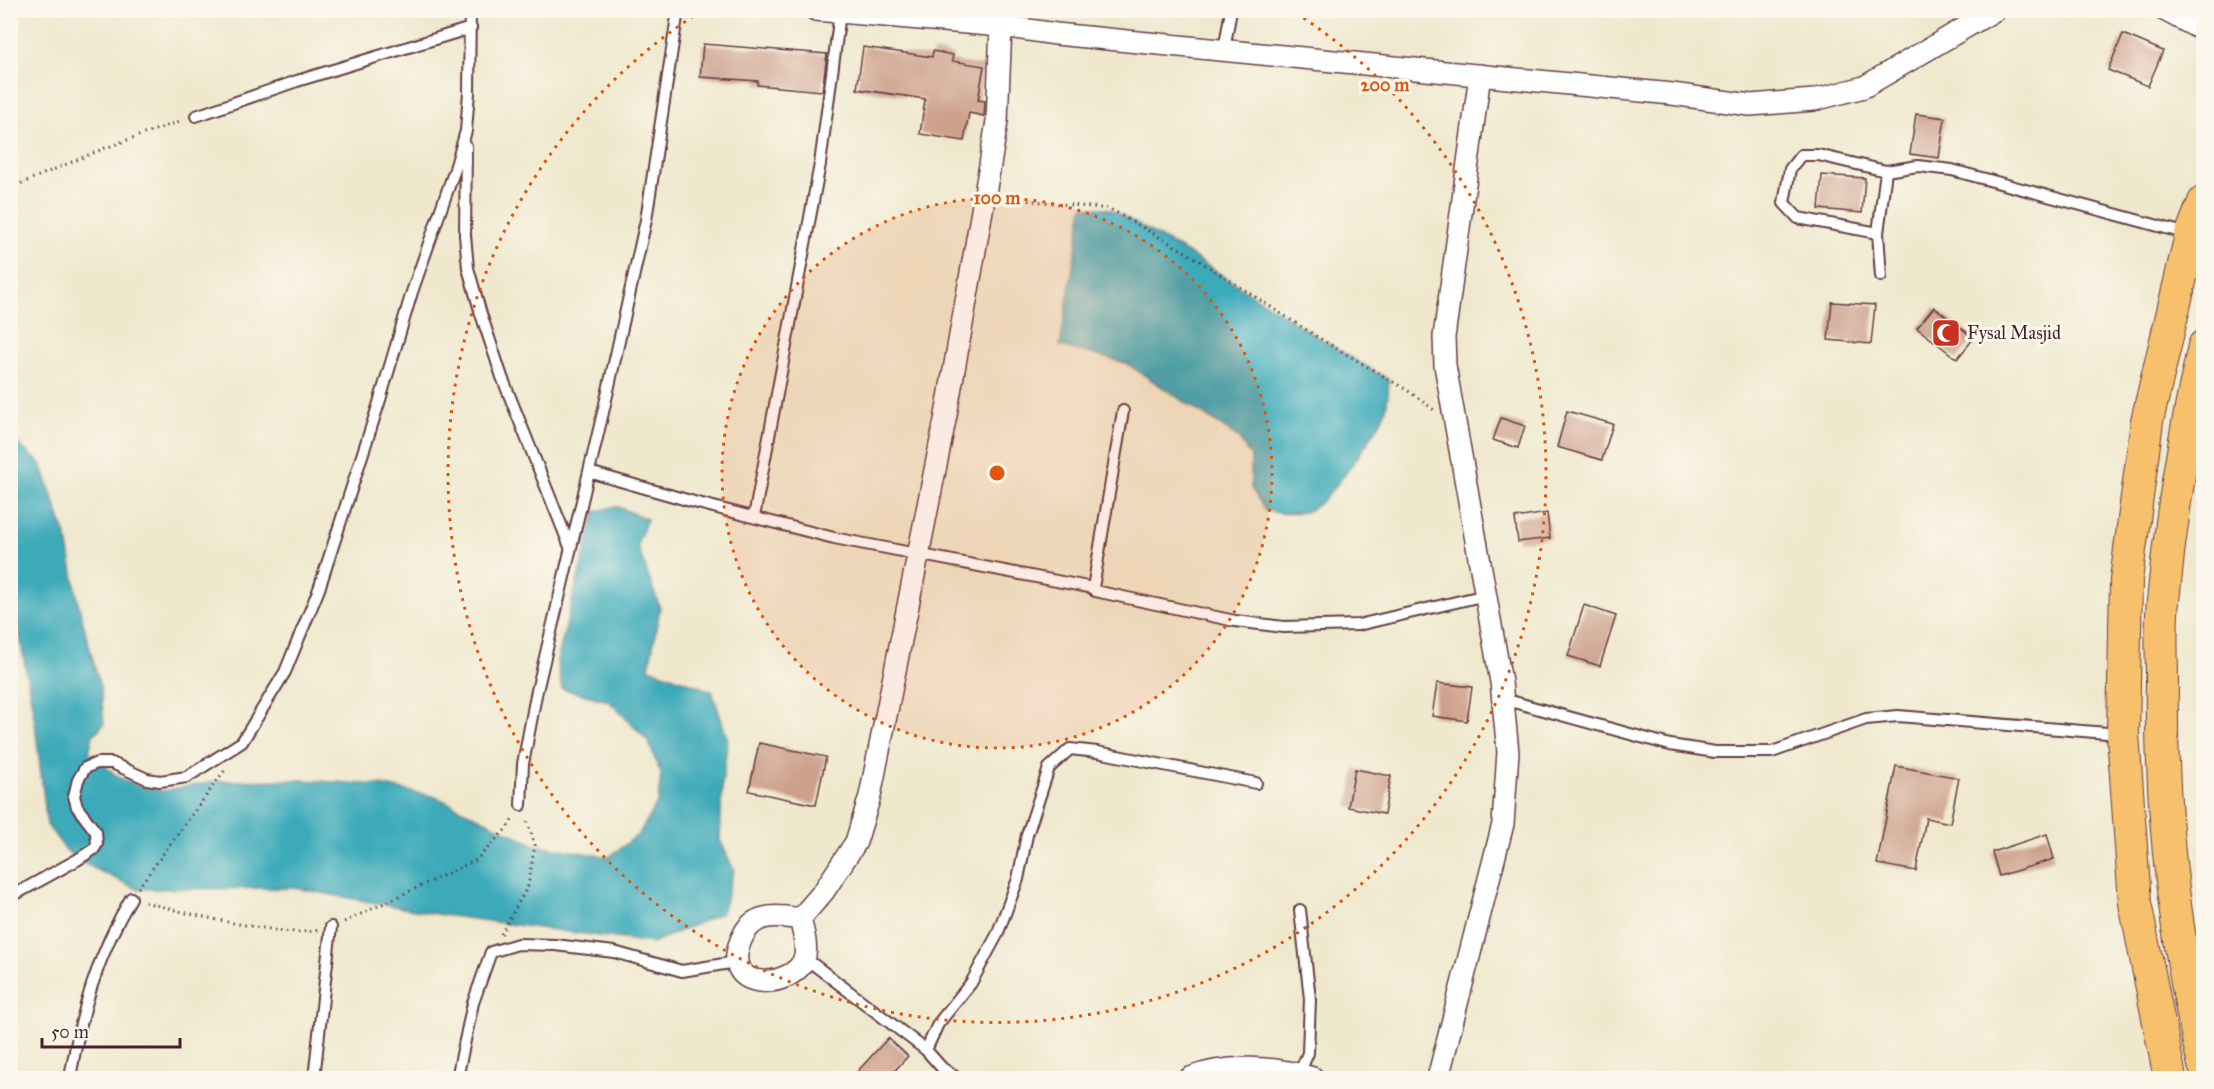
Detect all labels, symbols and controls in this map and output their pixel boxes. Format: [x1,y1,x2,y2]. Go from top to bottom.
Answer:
text: 200 m [1361,74,1410,96]
text: 100 m [974,187,1021,209]
mosque icon: Fysal Masjid [1930,317,1962,349]
place label: Fysal Masjid [1967,322,2061,344]
centre of rings [987,463,1007,483]
scale bar [42,1011,180,1049]
text: 50 m [51,1021,89,1043]

